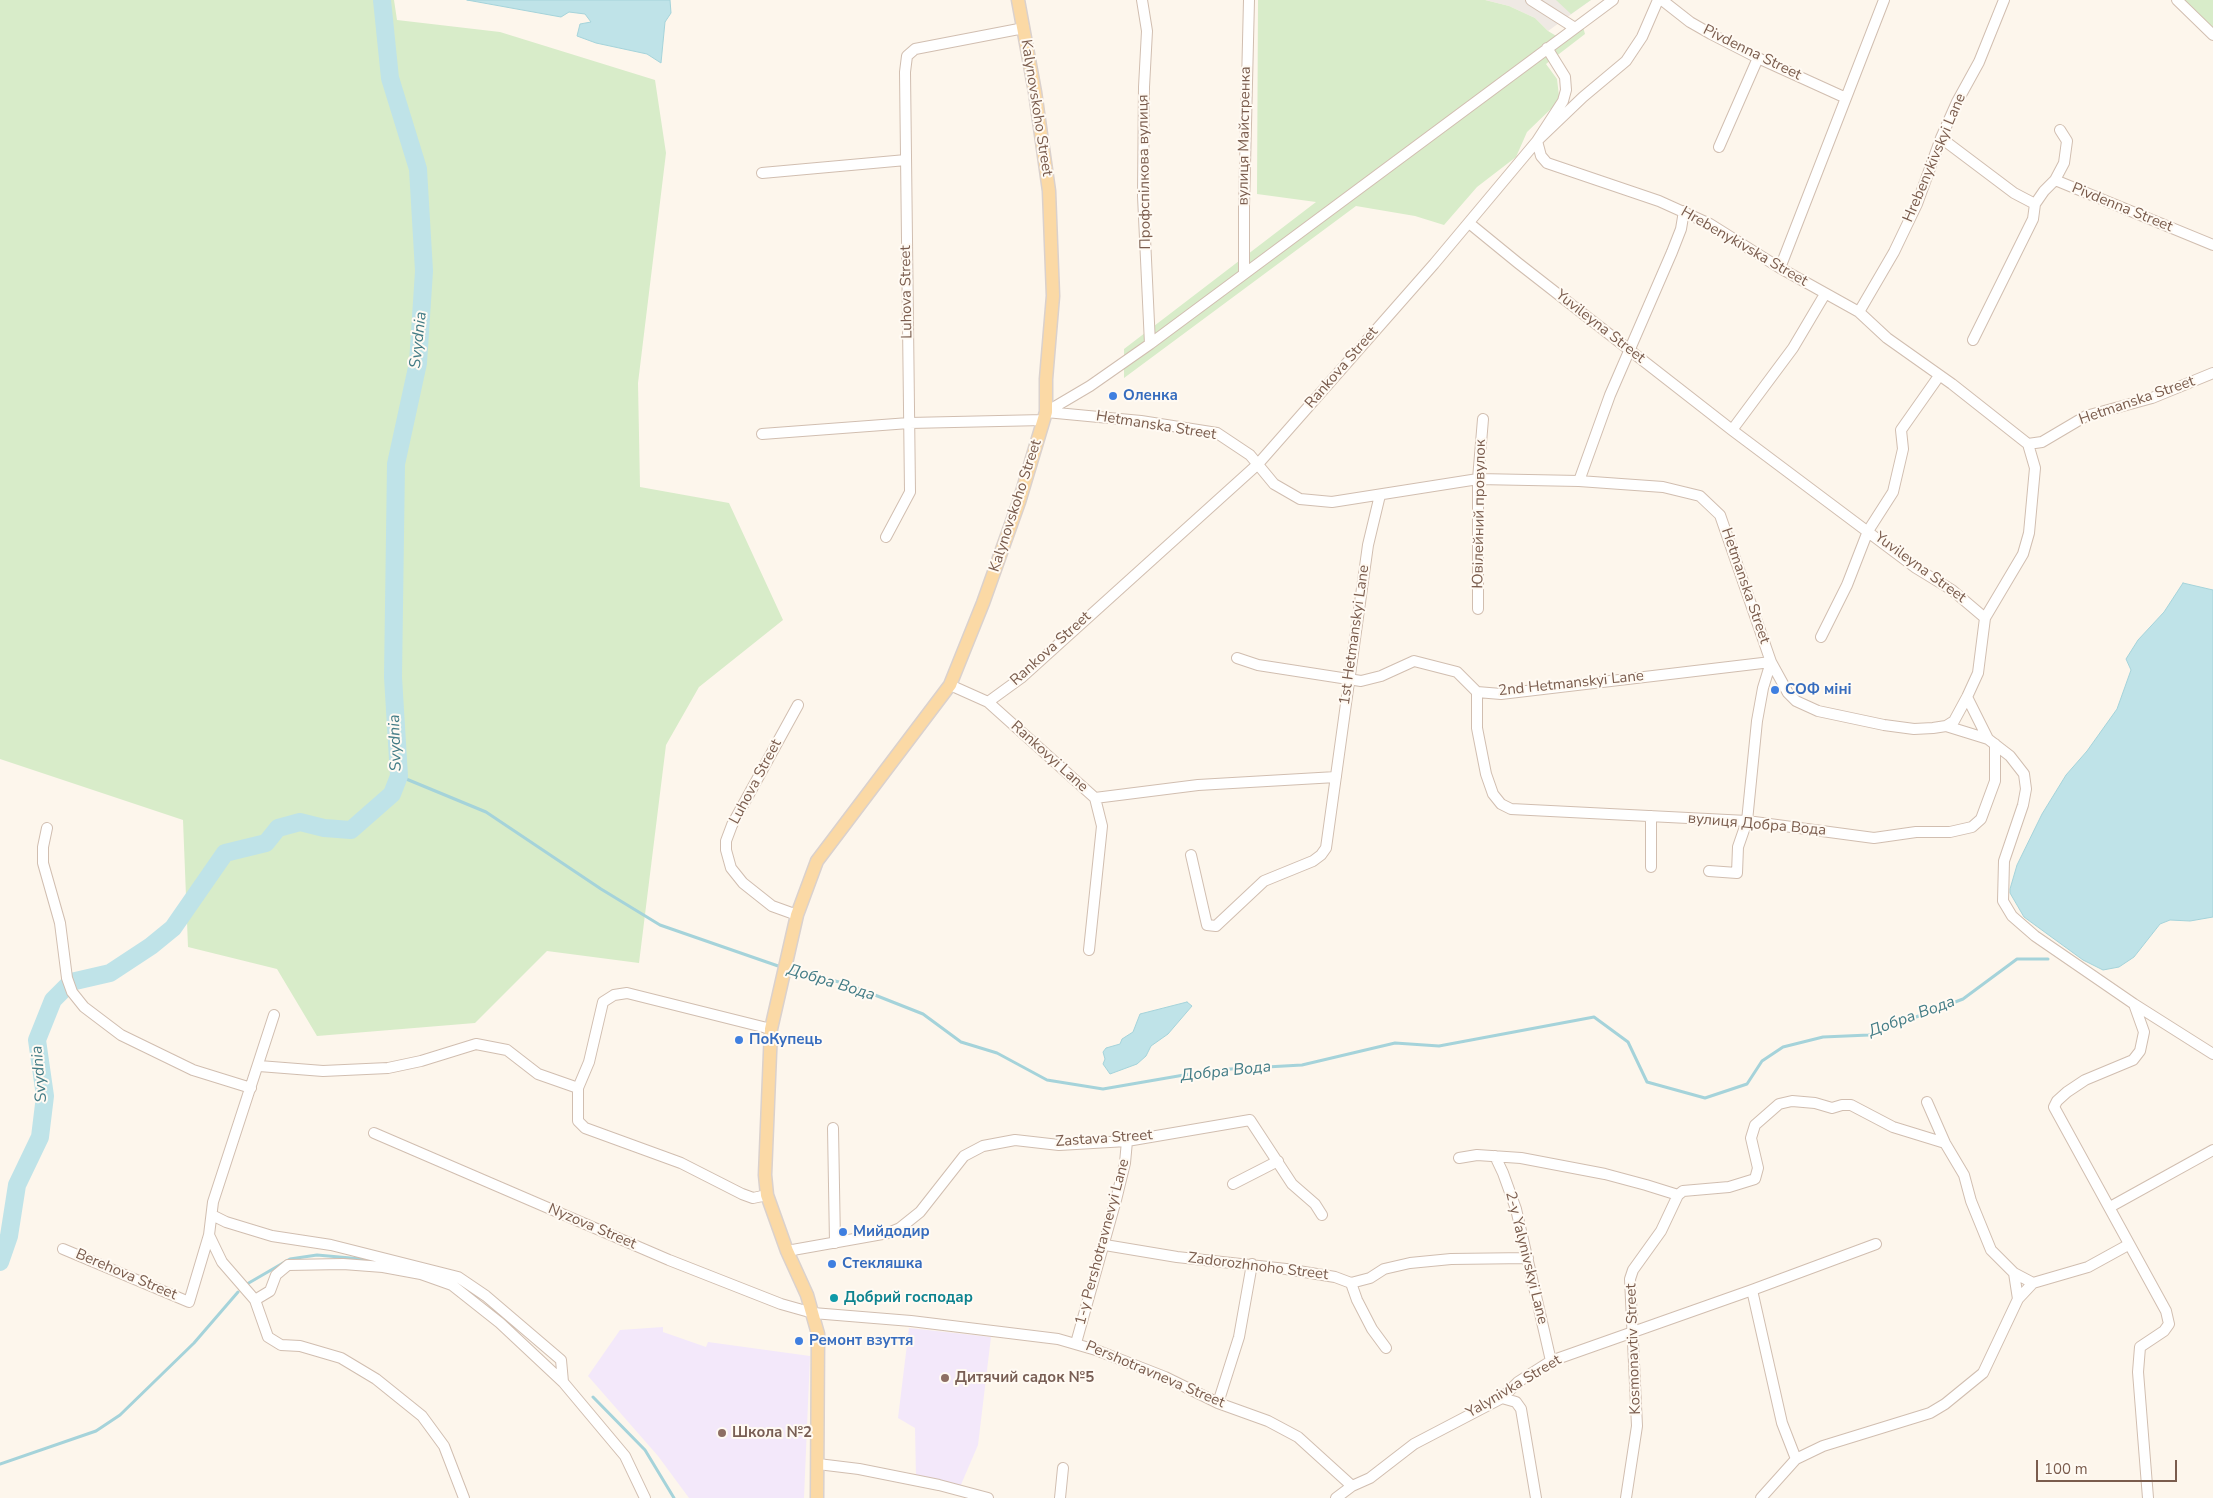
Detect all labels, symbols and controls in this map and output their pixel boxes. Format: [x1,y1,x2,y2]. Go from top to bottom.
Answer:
street label: Pivdenna Street [1700,21,1804,85]
street label: Kalynovskoho Street [1016,38,1056,178]
street label: вулиця Майстренка [1235,66,1255,206]
street label: Hrebenykivskyi Lane [1900,91,1970,225]
street label: Профспілкова вулиця [1135,94,1155,250]
street label: Pivdenna Street [2069,180,2175,236]
street label: Hrebenykivska Street [1677,203,1811,291]
street label: Luhova Street [897,245,917,339]
street label: Yuvileyna Street [1552,286,1648,368]
water label: Svydnia [406,311,432,369]
street label: Rankova Street [1302,323,1382,413]
street label: Hetmanska Street [2077,373,2197,429]
place label: Оленка [1123,387,1178,405]
marker: Оленка [1107,390,1119,402]
street label: Hetmanska Street [1095,408,1217,444]
street label: Kalynovskoho Street [986,438,1046,574]
street label: Ювілейний провулок [1470,439,1490,589]
street label: Hetmanska Street [1717,526,1773,646]
street label: Yuvileyna Street [1871,529,1969,607]
street label: 1st Hetmanskyi Lane [1336,564,1374,706]
street label: Rankova Street [1007,608,1095,690]
street label: 2nd Hetmanskyi Lane [1497,667,1645,701]
place label: СОФ міні [1785,681,1852,699]
marker: СОФ міні [1769,684,1781,696]
water label: Svydnia [385,714,407,772]
street label: Rankovyi Lane [1007,718,1091,796]
street label: Luhova Street [726,737,786,827]
street label: вулиця Добра Вода [1687,810,1827,840]
water label: Добра Вода [785,961,877,1005]
water label: Добра Вода [1866,992,1958,1042]
place label: ПоКупець [749,1031,822,1049]
marker: ПоКупець [733,1034,745,1046]
water label: Svydnia [28,1045,52,1103]
water label: Добра Вода [1180,1058,1272,1086]
street label: Zastava Street [1055,1127,1153,1151]
street label: 1-y Pershotravnevyi Lane [1072,1157,1134,1327]
street label: 2-y Yalynivskyi Lane [1501,1190,1551,1326]
street label: Nyzova Street [545,1200,639,1254]
place label: Мийдодир [853,1223,930,1241]
marker: Мийдодир [837,1226,849,1238]
street label: Berehova Street [73,1246,179,1304]
street label: Zadorozhnoho Street [1187,1249,1329,1285]
place label: Стекляшка [842,1255,923,1273]
marker: Стекляшка [826,1258,838,1270]
street label: Kosmonavtiv Street [1623,1283,1645,1415]
place label: Добрий господар [844,1289,973,1307]
marker: Добрий господар [828,1292,840,1304]
place label: Ремонт взуття [809,1332,914,1350]
marker: Ремонт взуття [793,1335,805,1347]
street label: Pershotravneva Street [1083,1338,1227,1412]
street label: Yalynivka Street [1463,1352,1565,1422]
place label: Дитячий садок №5 [955,1369,1094,1387]
marker: Дитячий садок №5 [939,1372,951,1384]
place label: Школа №2 [732,1424,812,1442]
marker: Школа №2 [716,1427,728,1439]
scale bar [2038,1450,2179,1482]
text: 100 m [2044,1459,2088,1479]

